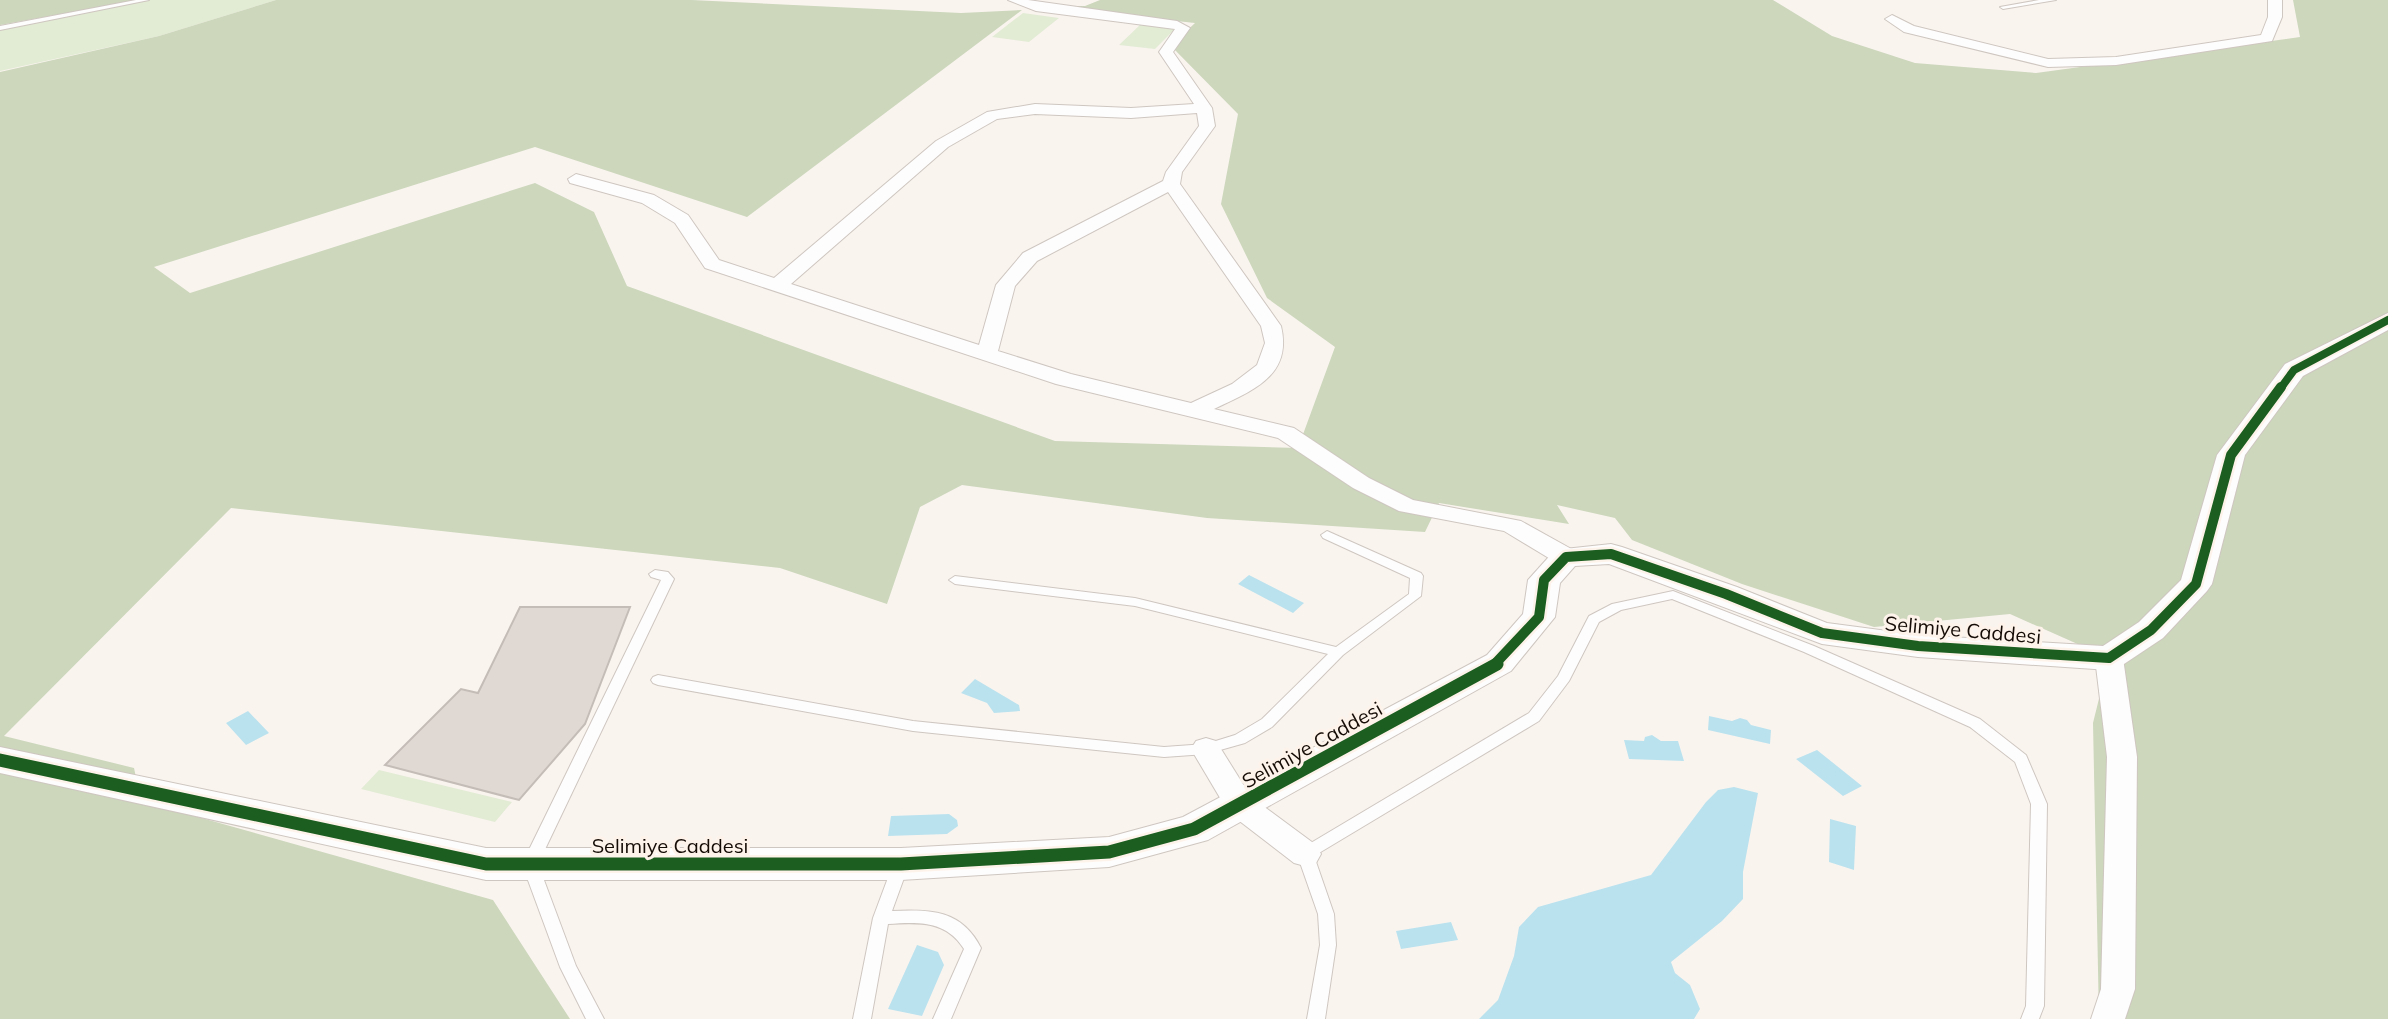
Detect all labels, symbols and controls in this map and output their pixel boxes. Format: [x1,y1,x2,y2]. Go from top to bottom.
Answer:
street label: Selimiye Caddesi [1884,610,2042,649]
street label: Selimiye Caddesi [1237,696,1386,793]
street label: Selimiye Caddesi [592,833,748,858]

